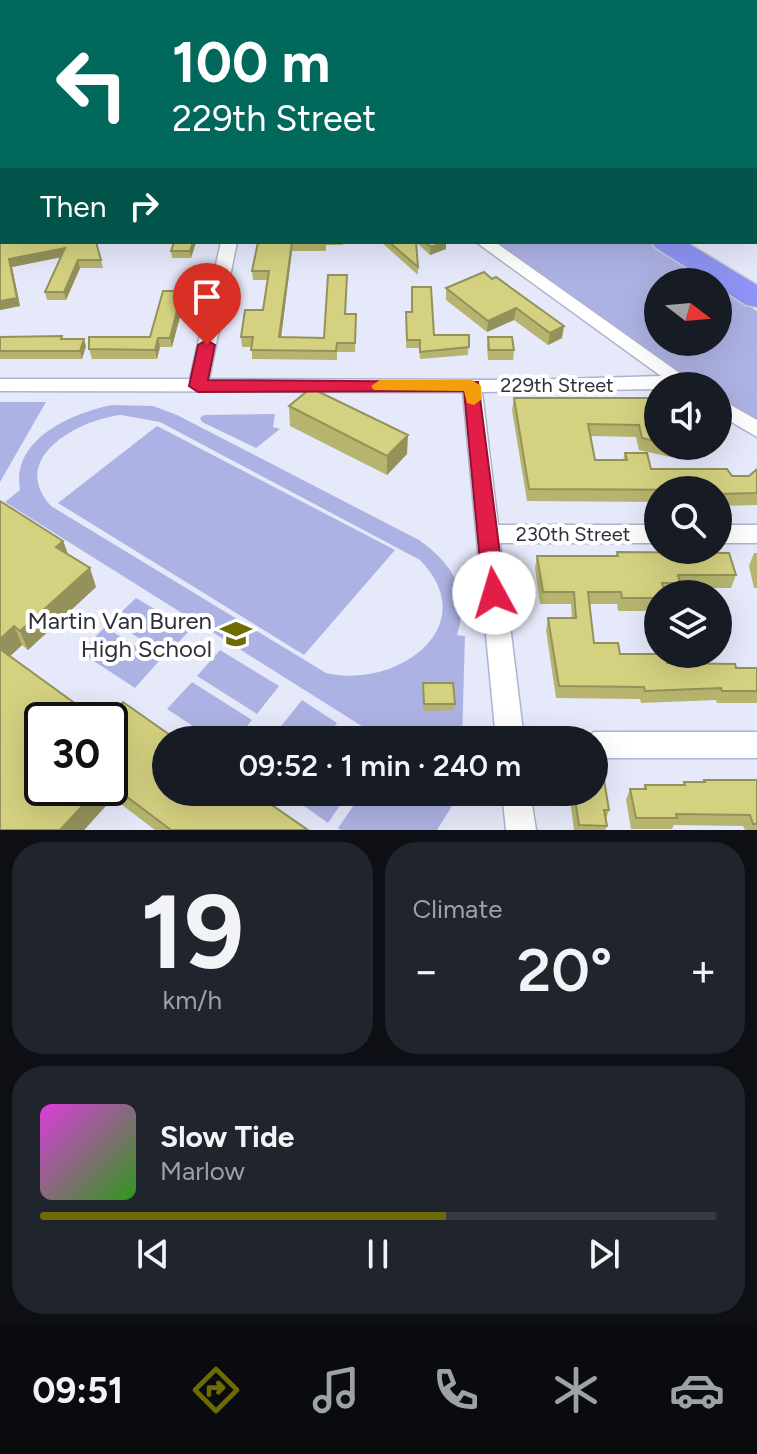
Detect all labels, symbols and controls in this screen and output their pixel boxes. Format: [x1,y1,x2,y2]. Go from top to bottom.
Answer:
text: 100 m [172,29,330,96]
icon: left [40,32,144,136]
text: 229th Street [172,97,376,140]
icon: right [122,184,166,228]
text: Then [40,188,106,225]
pin [173,263,241,345]
north arrow [644,268,732,356]
map controls [644,268,732,668]
icon: arrive [185,275,229,319]
button: sound [644,372,732,460]
street label: 229th Street [500,373,614,397]
button: search [644,476,732,564]
street label: 230th Street [516,522,630,546]
position arrow [452,551,536,635]
button: layers [644,580,732,668]
place label: Martin Van Buren High School [27,606,212,663]
school or university icon: Martin Van Buren High School [219,617,253,651]
speed limit sign: 30 [24,702,128,806]
text: 09:52 · 1 min · 240 m [239,747,521,784]
text: 19 [140,869,244,994]
text: Climate [413,893,502,925]
text: 20° [517,934,612,1006]
text: − [413,944,440,997]
text: + [690,944,717,997]
text: km/h [163,984,222,1016]
text: Slow Tide [160,1118,294,1155]
text: Marlow [160,1155,245,1187]
icon: previous [131,1232,175,1276]
icon: pause [356,1232,400,1276]
icon: next [582,1232,626,1276]
icon: directions [188,1362,244,1418]
icon: music [308,1362,364,1418]
icon: phone [428,1362,484,1418]
icon: climate [548,1362,604,1418]
icon: car [669,1362,725,1418]
text: 09:51 [32,1369,123,1412]

